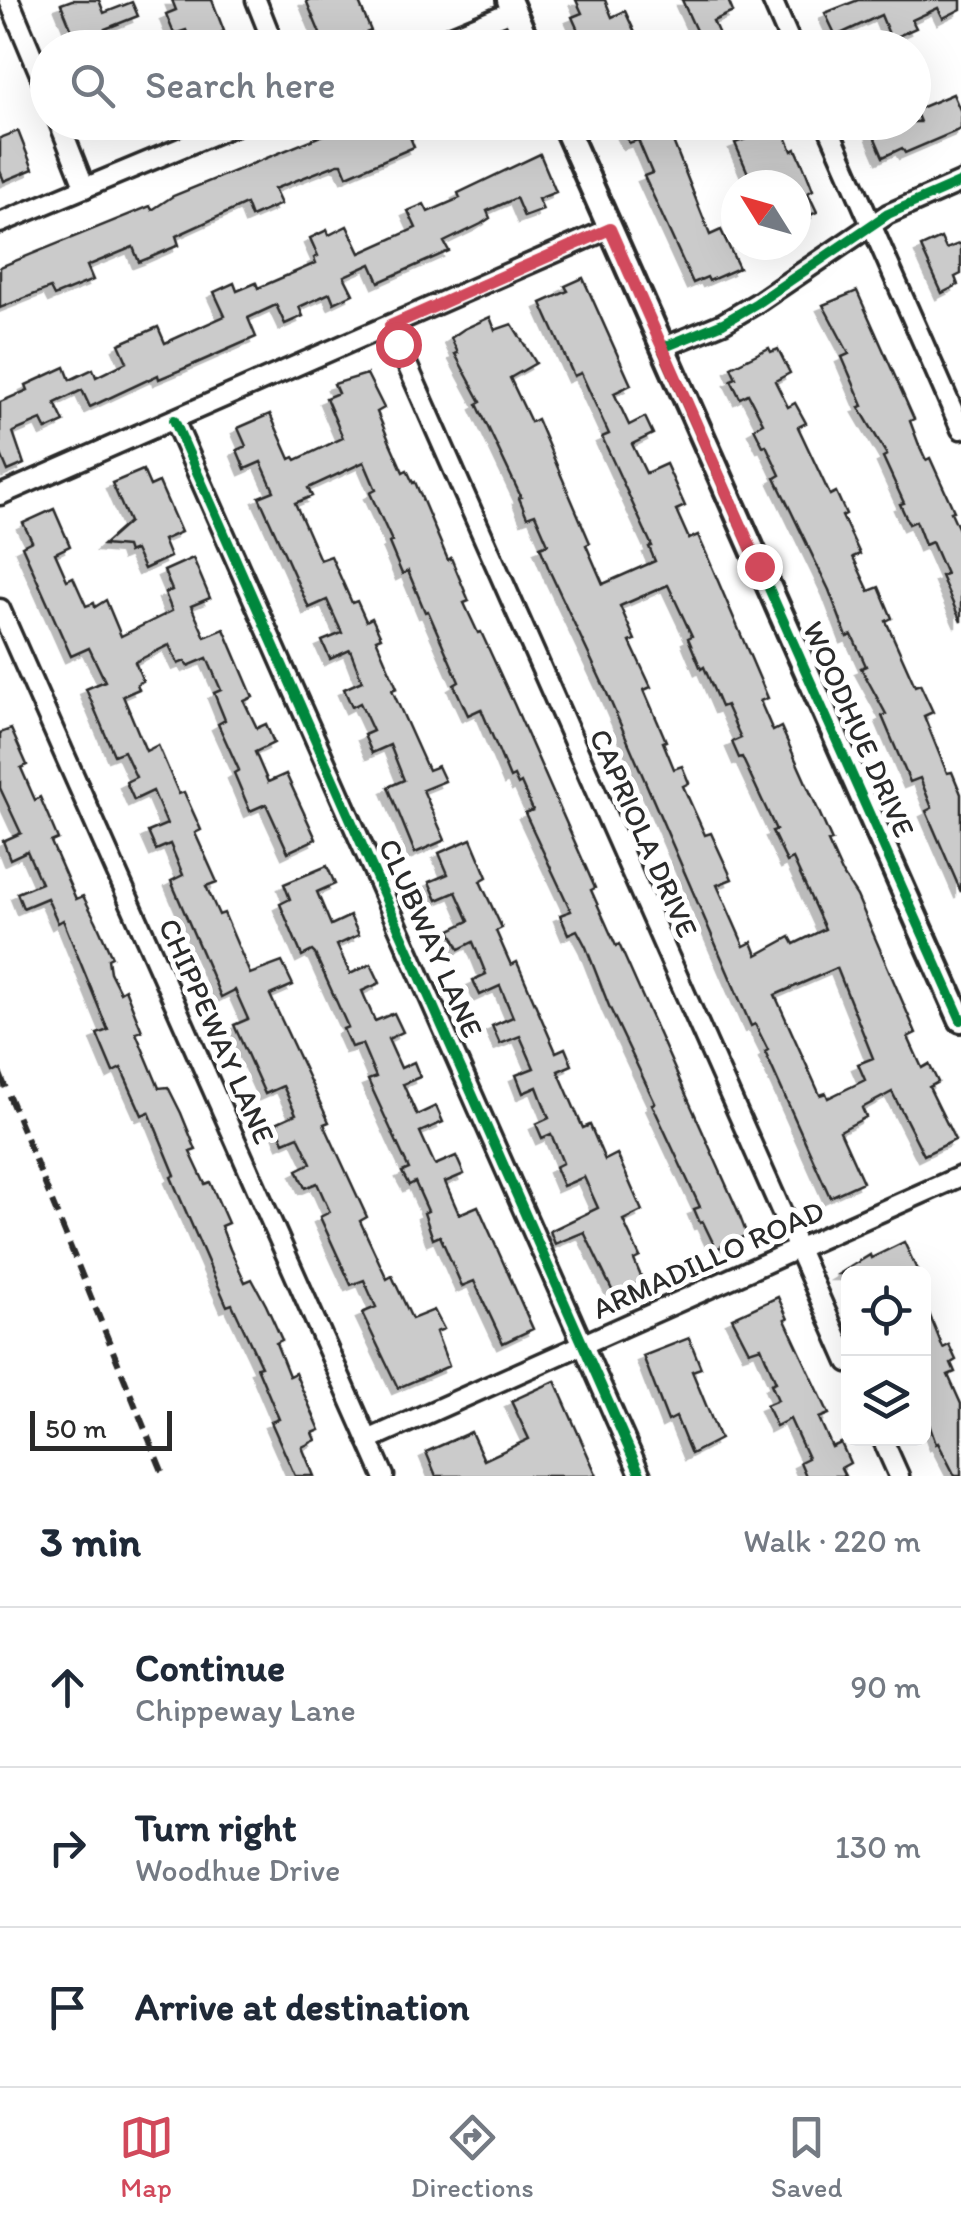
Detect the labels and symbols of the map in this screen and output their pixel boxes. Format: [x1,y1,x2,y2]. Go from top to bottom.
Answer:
north arrow [721,170,811,260]
route start [376,322,422,368]
route end [737,544,783,590]
street label: WOODHUE DRIVE [795,615,923,843]
street label: CAPRIOLA DRIVE [581,723,707,943]
street label: CLUBWAY LANE [371,833,491,1043]
street label: CHIPPEWAY LANE [151,913,283,1149]
street label: ARMADILLO ROAD [586,1191,830,1327]
scale bar [30,1406,172,1450]

